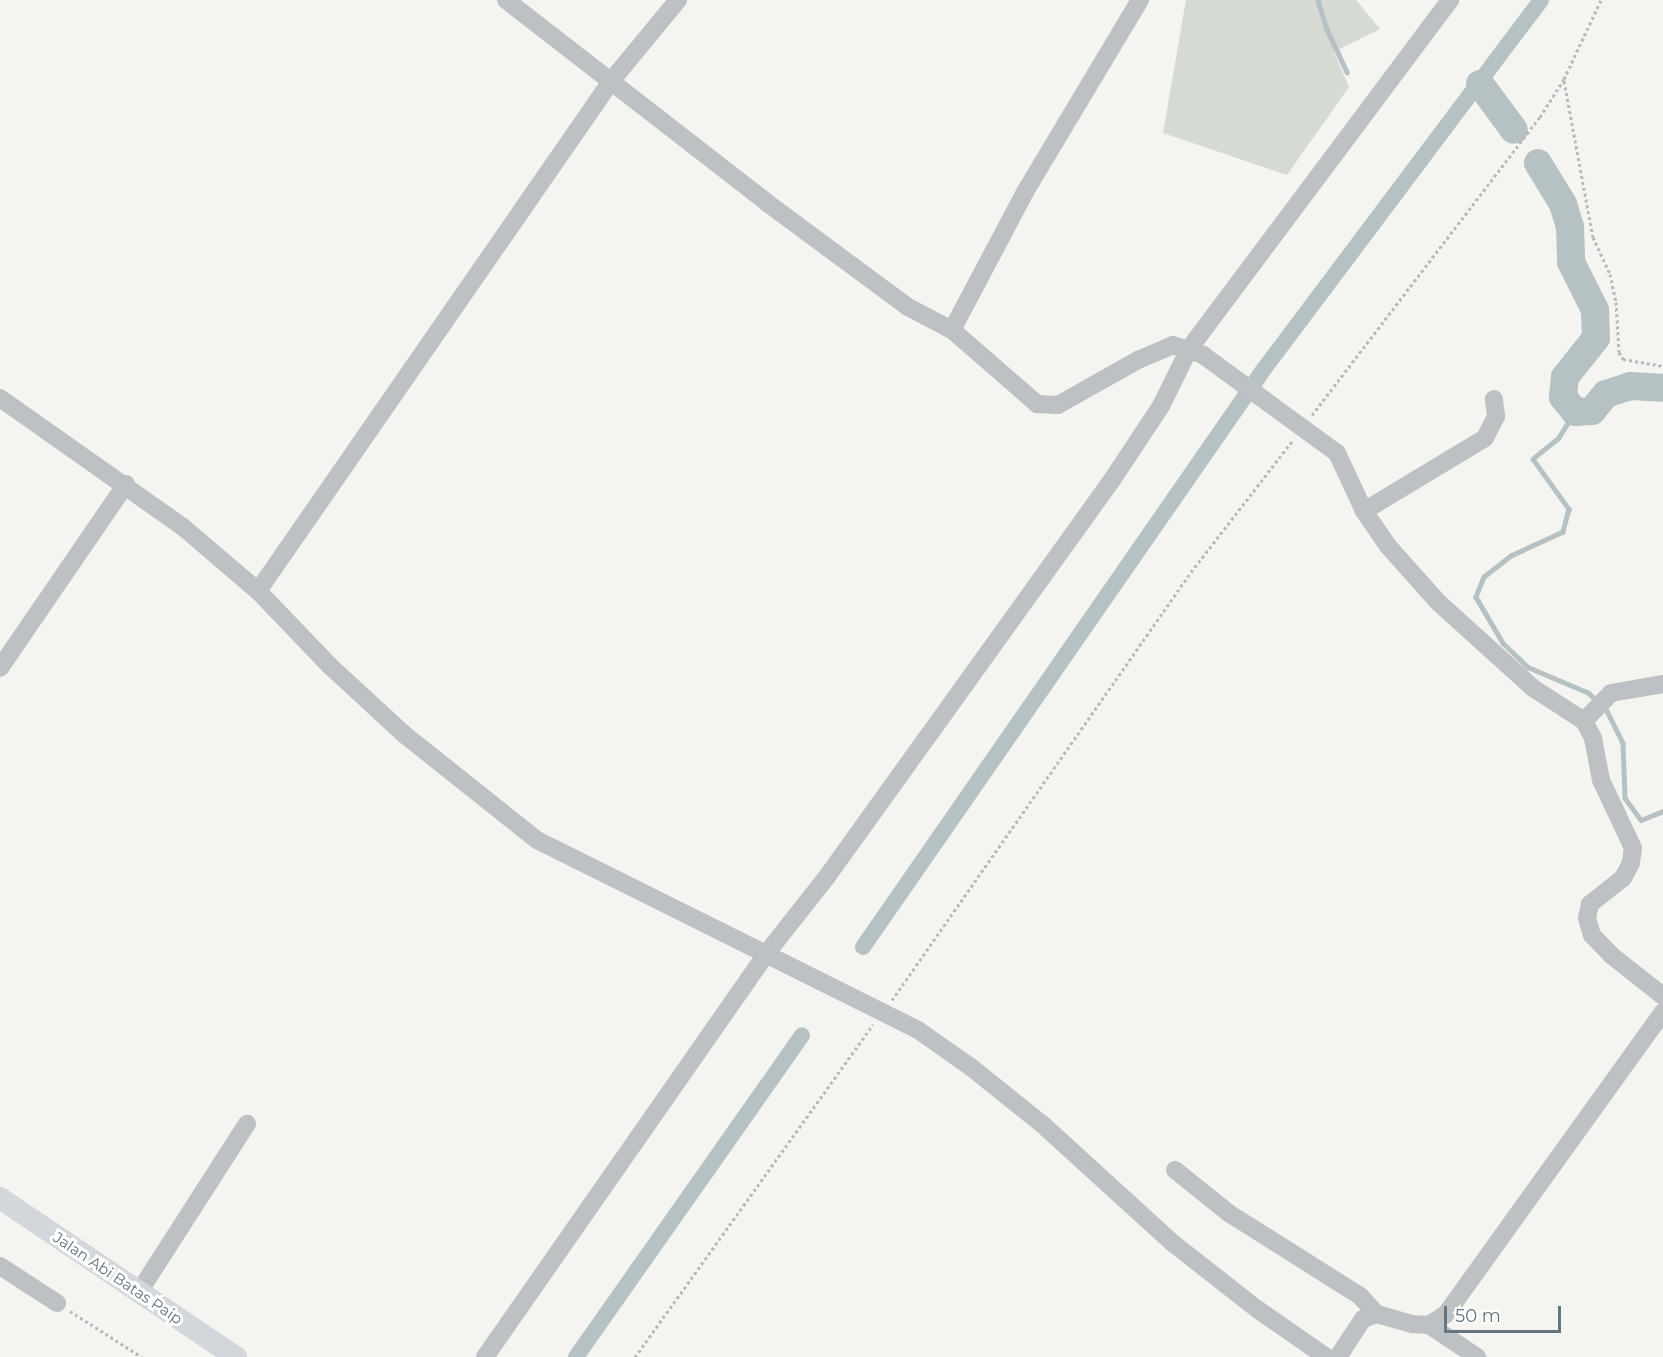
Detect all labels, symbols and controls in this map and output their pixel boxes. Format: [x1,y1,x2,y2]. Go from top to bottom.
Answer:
street label: Jalan Abi Batas Paip [50,1228,186,1328]
scale bar [1447,1294,1564,1332]
text: 50 m [1455,1305,1501,1327]

